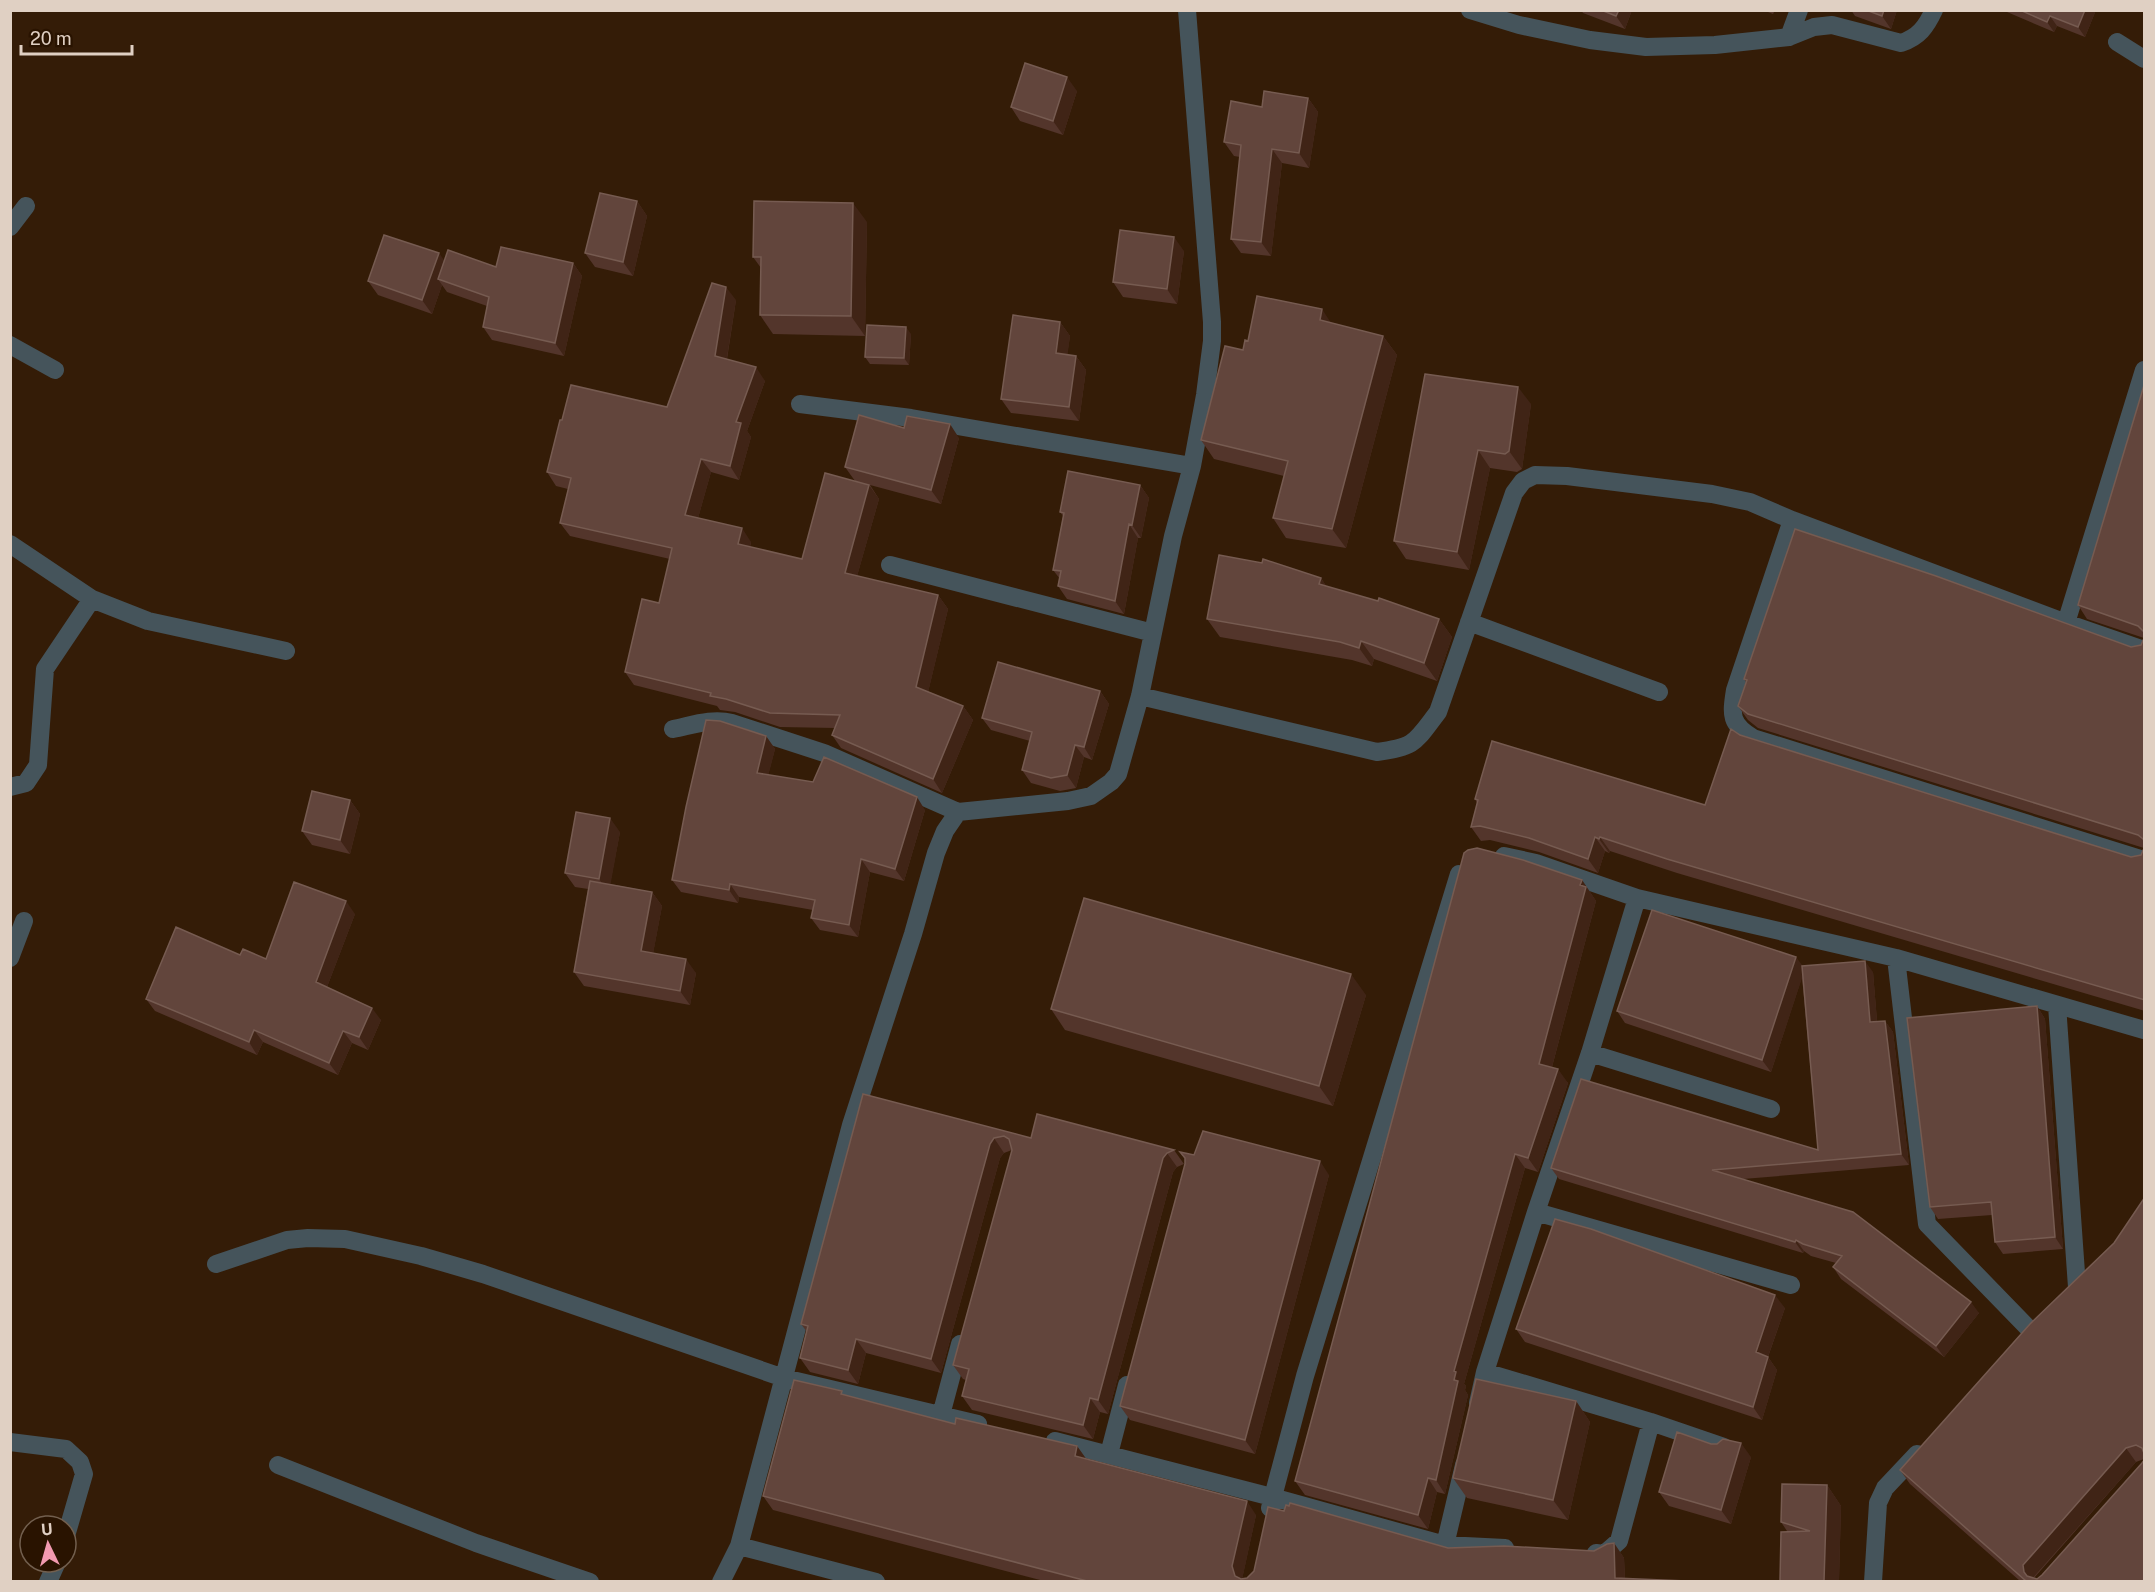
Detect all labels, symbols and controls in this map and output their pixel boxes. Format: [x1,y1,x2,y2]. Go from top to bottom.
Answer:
scale bar [21,18,132,56]
text: 20 m [30,28,72,49]
north arrow [18,1514,78,1574]
text: U [40,1520,53,1540]

